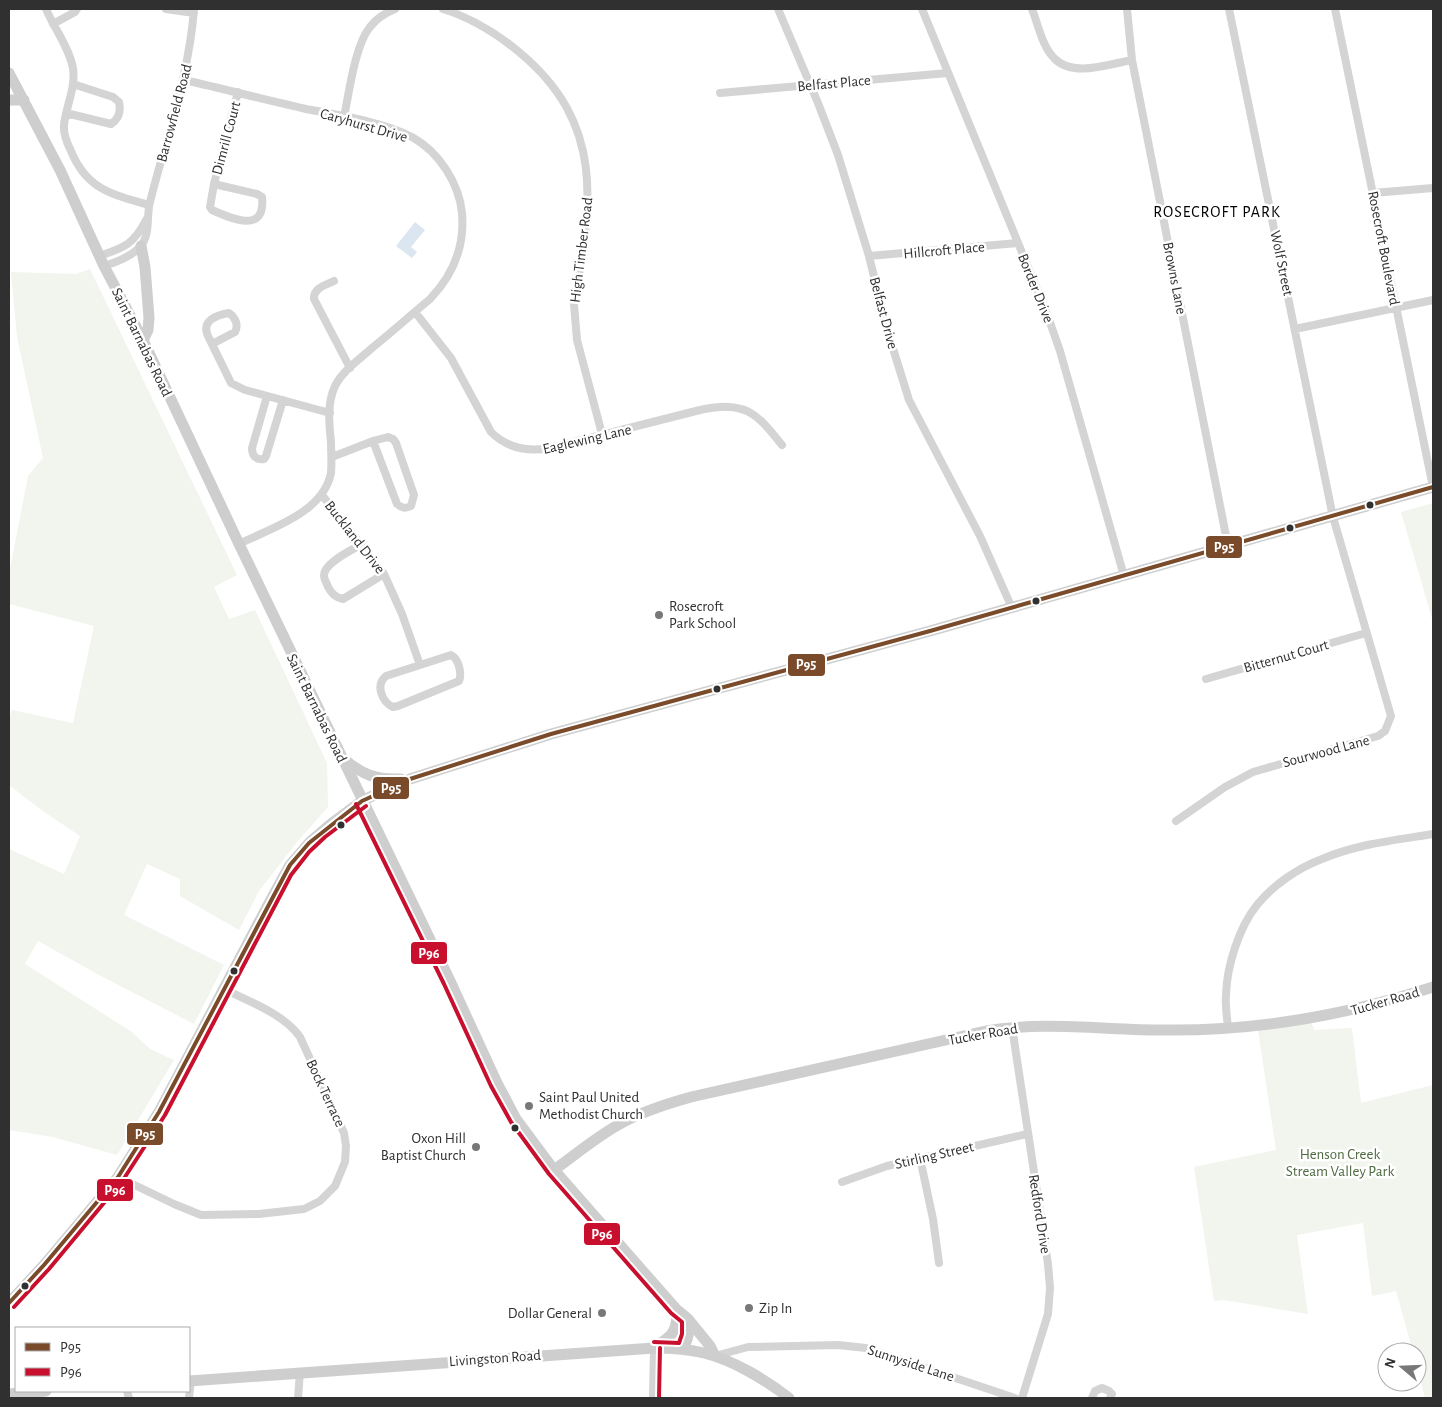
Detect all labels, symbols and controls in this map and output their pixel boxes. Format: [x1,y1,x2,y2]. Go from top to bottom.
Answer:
street label: Barrowfield Road [154,62,195,164]
street label: Belfast Place [797,73,872,94]
street label: Dimrill Court [209,100,244,177]
street label: Caryhurst Drive [318,106,409,145]
street label: Rosecroft Boulevard [1365,190,1402,307]
street label: High Timber Road [568,196,595,304]
district label: ROSECROFT PARK [1153,204,1281,220]
street label: Wolf Street [1267,229,1296,297]
street label: Hillcroft Place [903,239,986,262]
street label: Browns Lane [1160,241,1189,316]
street label: Border Drive [1015,251,1056,325]
street label: Belfast Drive [867,276,900,351]
street label: Saint Barnabas Road [109,285,175,399]
street label: Eaglewing Lane [541,422,633,457]
street label: Buckland Drive [322,498,388,577]
unlabelled marker [1365,500,1375,510]
unlabelled marker [1285,523,1295,533]
line badge: P95 [1205,535,1243,559]
text: P95 [1214,541,1234,555]
unlabelled marker [1031,596,1041,606]
place label: Rosecroft Park School [669,599,736,631]
marker: Rosecroft Park School [653,609,665,621]
street label: Bitternut Court [1242,637,1330,676]
street label: Saint Barnabas Road [284,651,350,765]
line badge: P95 [787,653,826,677]
text: P95 [796,658,816,672]
unlabelled marker [712,684,722,694]
street label: Sourwood Lane [1281,733,1371,770]
line badge: P95 [372,776,410,800]
text: P95 [381,782,401,796]
unlabelled marker [336,820,346,830]
line badge: P96 [410,941,448,965]
text: P96 [418,947,440,961]
unlabelled marker [229,966,239,976]
street label: Tucker Road [1349,985,1421,1018]
street label: Tucker Road [947,1021,1019,1048]
street label: Bock Terrace [303,1057,348,1129]
place label: Saint Paul United Methodist Church [539,1090,643,1122]
marker: Saint Paul United Methodist Church [523,1100,535,1112]
line badge: P95 [126,1122,164,1146]
unlabelled marker [510,1123,520,1133]
text: P95 [135,1128,155,1142]
place label: Oxon Hill Baptist Church [381,1131,466,1163]
street label: Stirling Street [893,1139,975,1172]
marker: Oxon Hill Baptist Church [470,1141,482,1153]
park label: Henson Creek Stream Valley Park [1286,1147,1394,1179]
street label: Redford Drive [1026,1173,1053,1255]
line badge: P96 [96,1178,134,1202]
text: P96 [104,1184,126,1198]
line badge: P96 [583,1222,621,1246]
text: P96 [591,1228,613,1242]
unlabelled marker [20,1281,30,1291]
place label: Zip In [759,1301,792,1316]
marker: Zip In [743,1302,755,1314]
place label: Dollar General [508,1306,592,1321]
marker: Dollar General [596,1307,608,1319]
legend [15,1327,190,1392]
text: P95 [60,1340,81,1355]
street label: Sunnyside Lane [866,1342,956,1385]
north arrow [1377,1342,1427,1392]
street label: Livingston Road [448,1348,542,1369]
text: N [1382,1356,1399,1370]
text: P96 [60,1365,82,1380]

